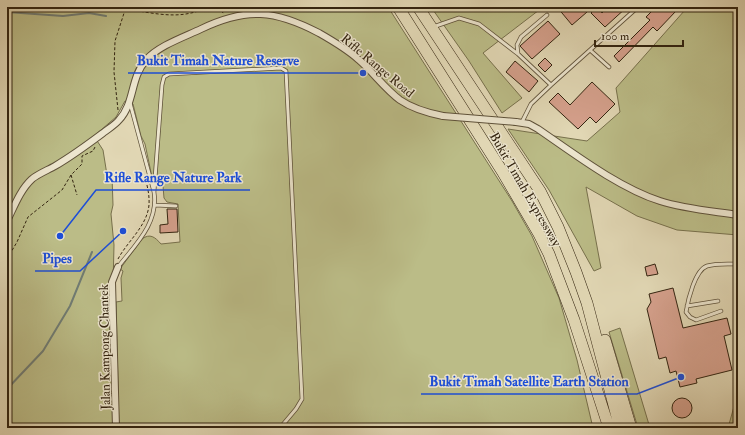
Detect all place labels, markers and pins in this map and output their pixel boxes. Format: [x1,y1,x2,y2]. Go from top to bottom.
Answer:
callout: Bukit Timah Nature Reserve [128,47,307,73]
callout: Rifle Range Nature Park [96,164,250,190]
callout: Pipes [35,245,80,271]
callout: Bukit Timah Satellite Earth Station [421,368,637,394]

